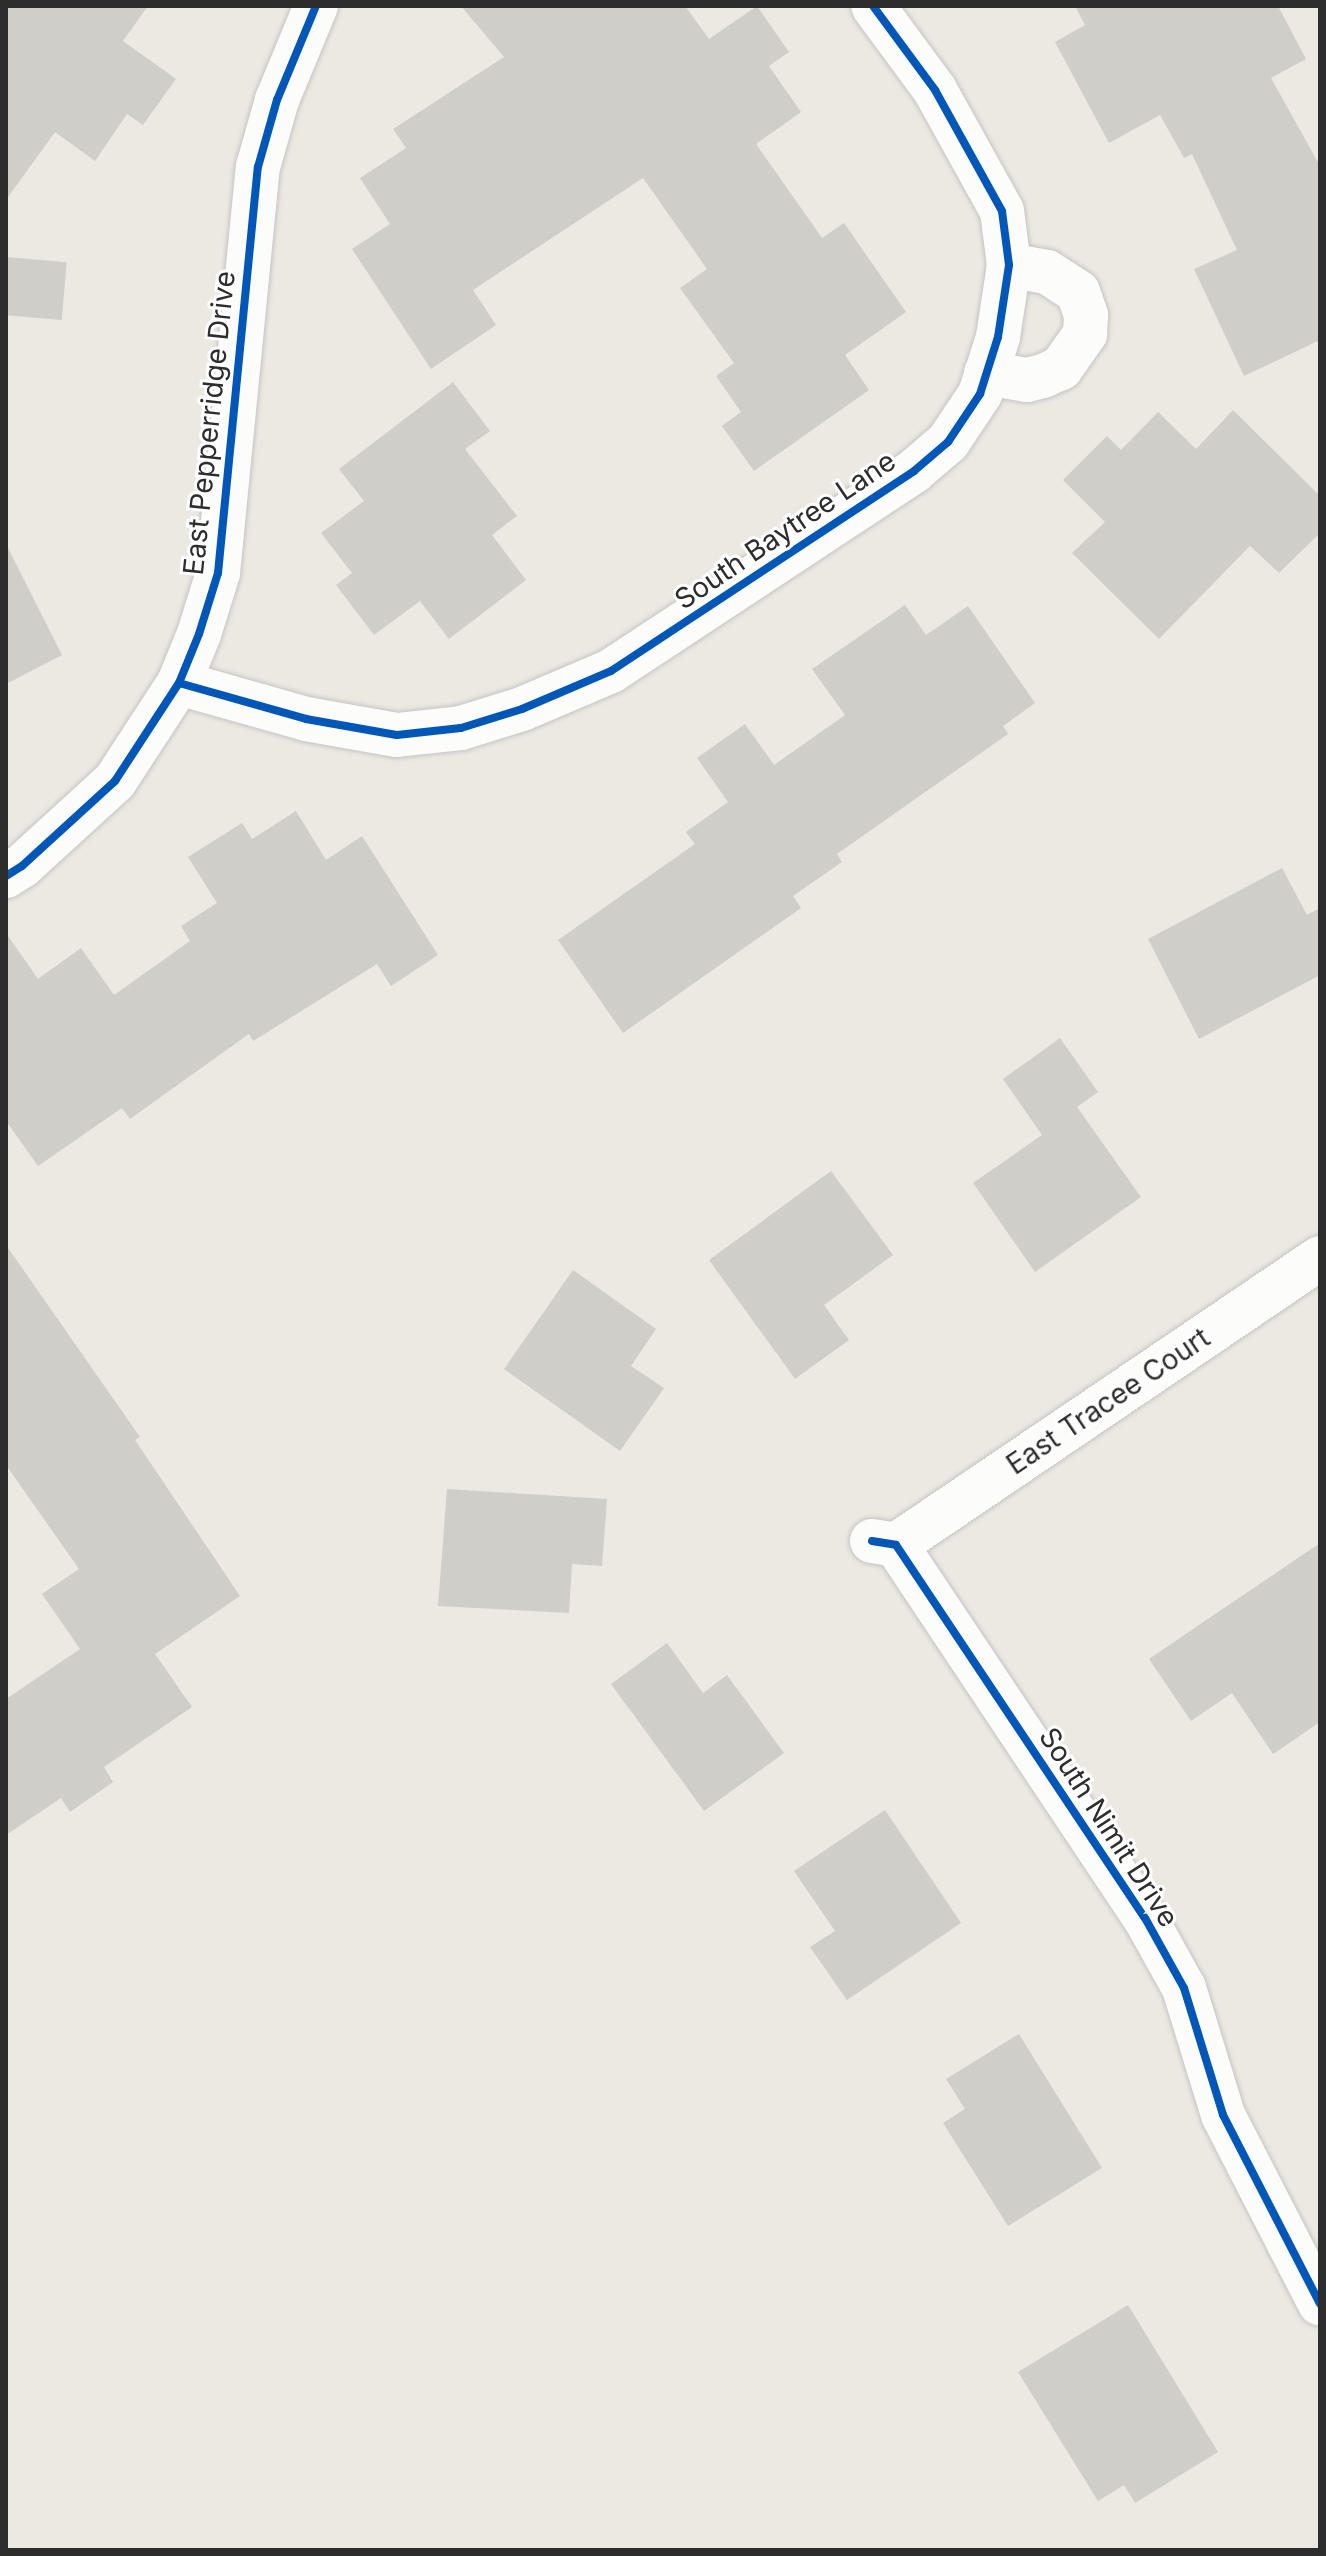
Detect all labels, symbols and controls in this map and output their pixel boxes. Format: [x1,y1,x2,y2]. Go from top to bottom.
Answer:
street label: East Pepperridge Drive [176,269,242,577]
street label: South Baytree Lane [668,444,902,616]
street label: East Tracee Court [1000,1321,1216,1481]
street label: South Nimit Drive [1032,1721,1186,1933]

